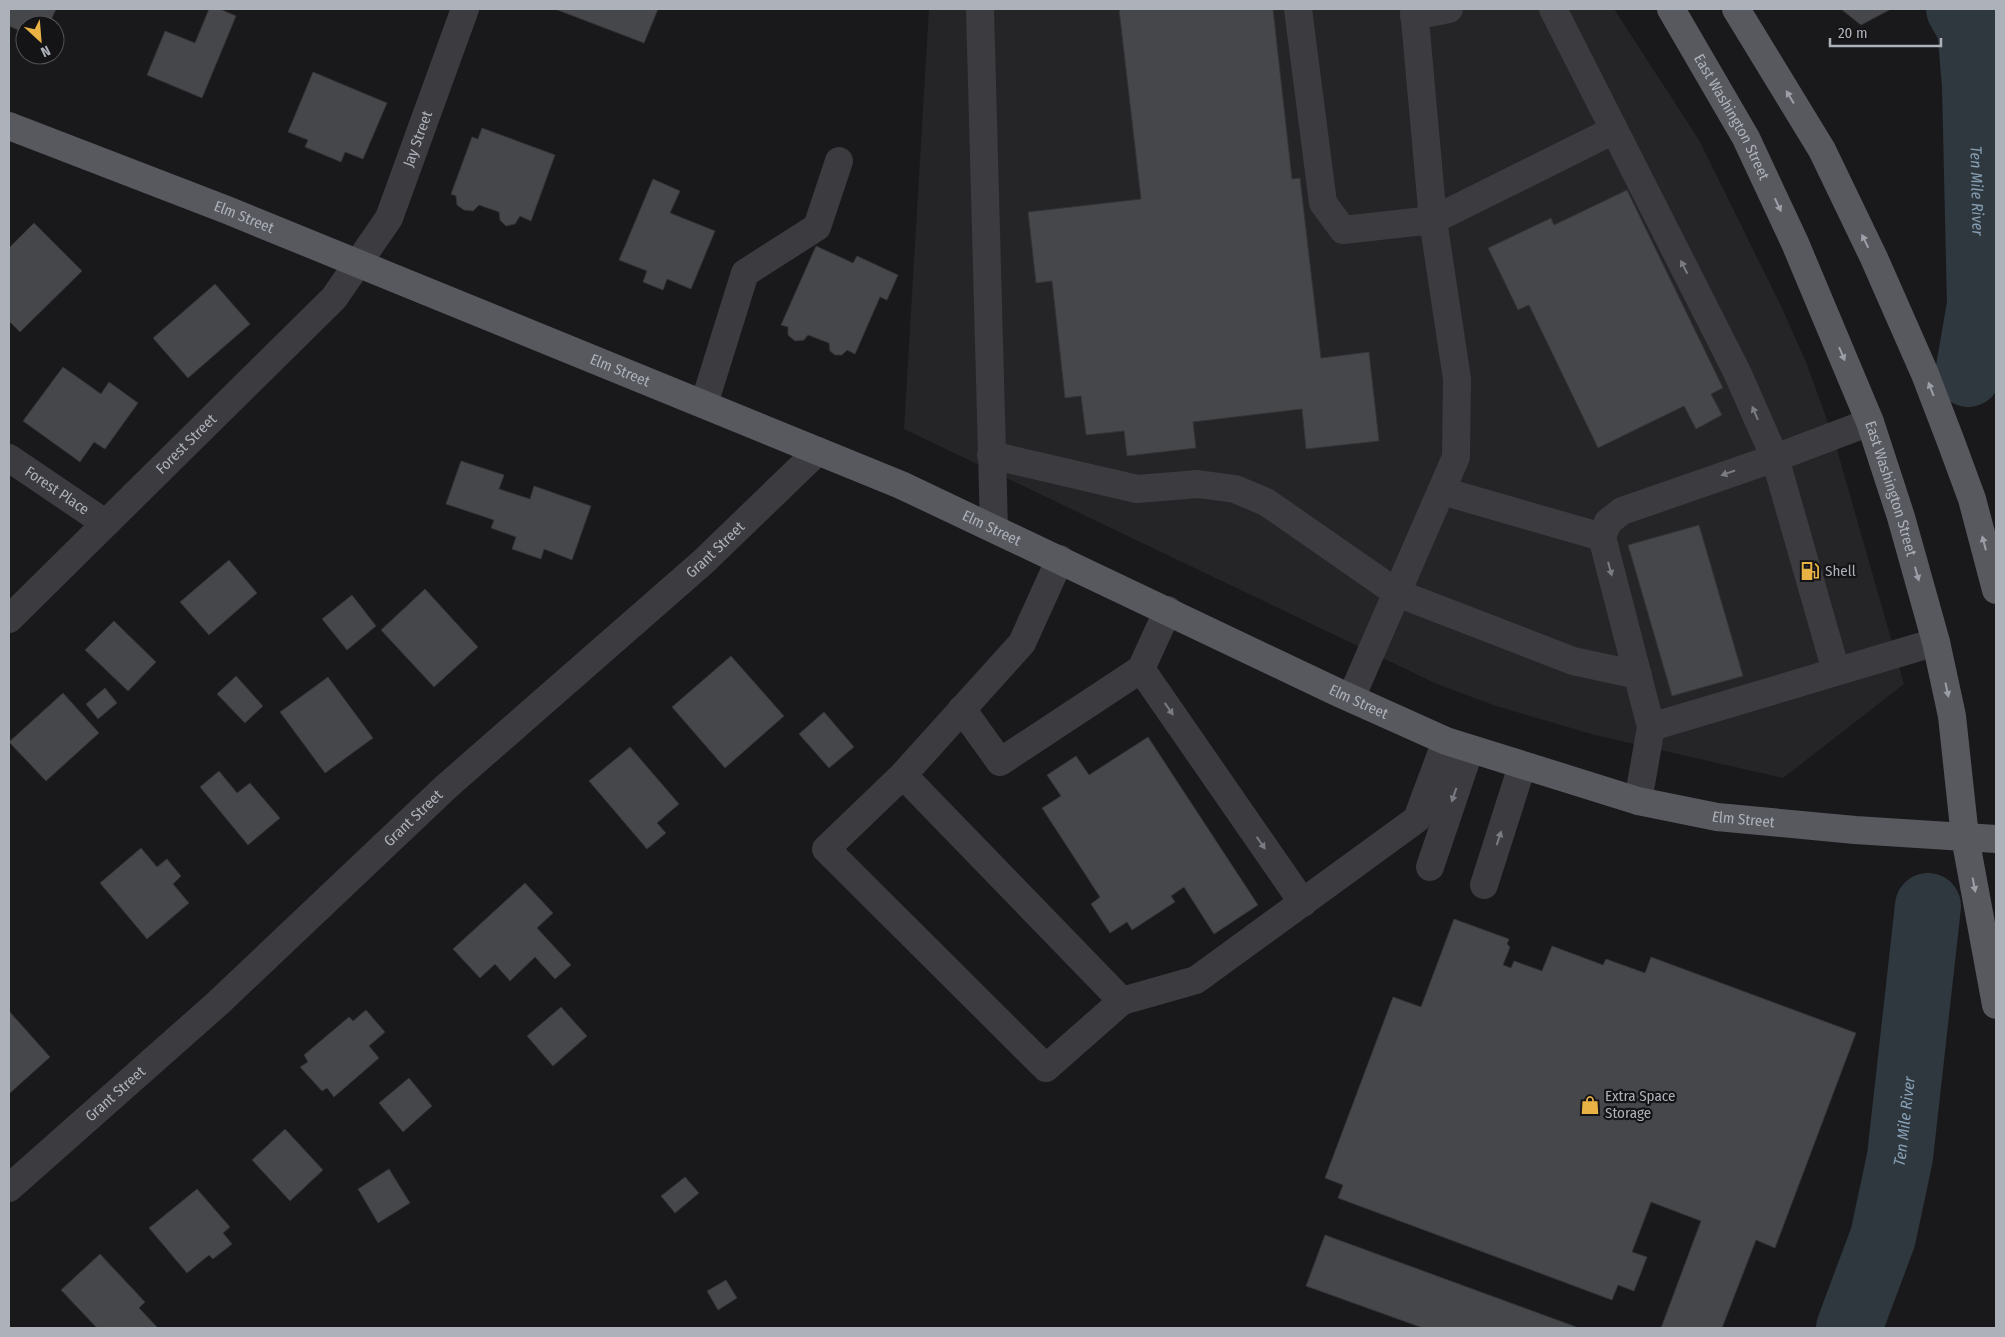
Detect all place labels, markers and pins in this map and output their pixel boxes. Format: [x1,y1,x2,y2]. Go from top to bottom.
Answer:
fuel station icon: Shell [1799,560,1821,582]
place label: Shell [1825,562,1856,580]
place label: Extra Space Storage [1605,1087,1675,1122]
shop icon: Extra Space Storage [1579,1094,1601,1116]

